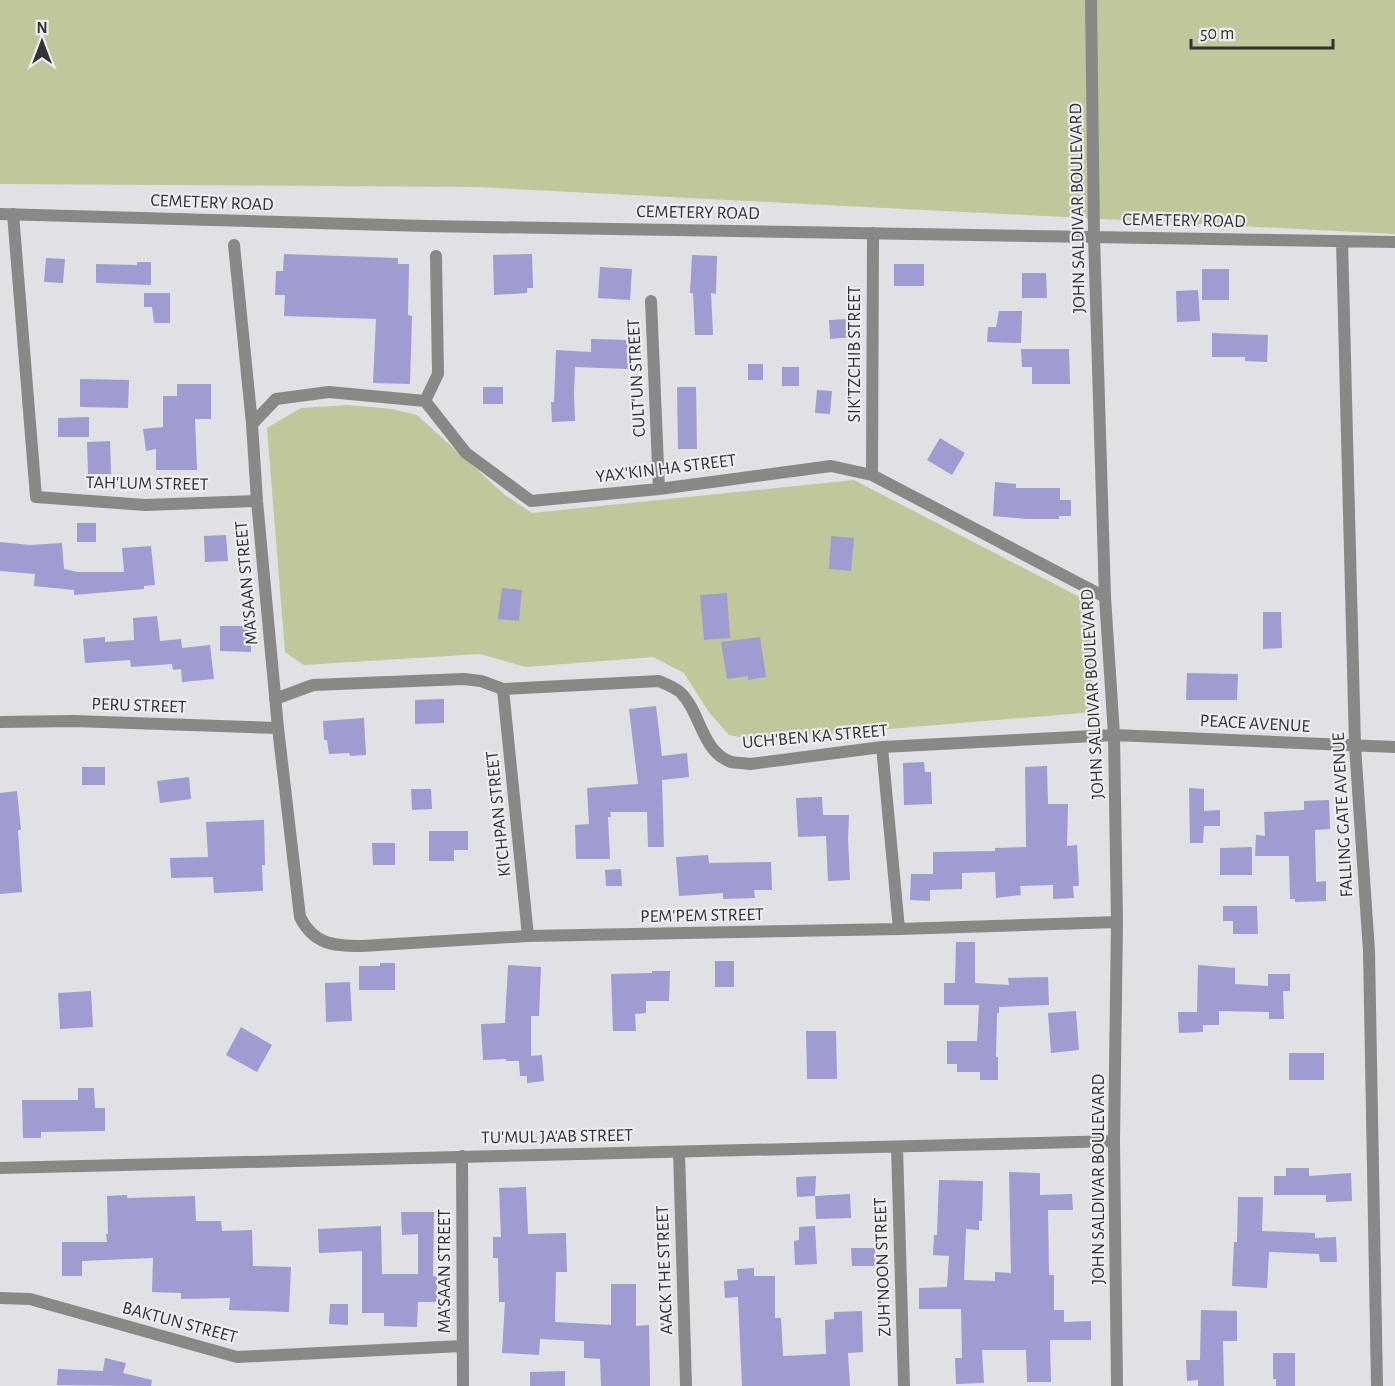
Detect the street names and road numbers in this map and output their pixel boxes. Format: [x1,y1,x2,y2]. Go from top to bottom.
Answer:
street label: JOHN SALDIVAR BOULEVARD [1067,103,1089,313]
street label: CEMETERY ROAD [150,192,274,214]
street label: CEMETERY ROAD [636,203,760,223]
street label: CEMETERY ROAD [1122,211,1246,231]
street label: SIK'TZCHIB STREET [846,285,864,422]
street label: CULT'UN STREET [625,318,649,438]
street label: YAX'KIN HA STREET [595,451,738,487]
street label: TAH'LUM STREET [85,474,209,494]
street label: MA'SAAN STREET [233,520,261,646]
street label: JOHN SALDIVAR BOULEVARD [1079,588,1107,799]
street label: PERU STREET [91,695,187,717]
street label: PEACE AVENUE [1199,712,1311,736]
street label: UCH'BEN KA STREET [742,722,889,752]
street label: FALLING GATE AVENUE [1330,732,1356,898]
street label: KI'CHPAN STREET [483,750,515,878]
street label: PEM'PEM STREET [640,906,764,926]
street label: JOHN SALDIVAR BOULEVARD [1090,1074,1108,1284]
street label: TU'MUL JA'AB STREET [481,1127,633,1147]
street label: ZUH'NOON STREET [872,1197,894,1337]
street label: A'ACK THE STREET [654,1205,676,1335]
street label: MA'SAAN STREET [436,1209,454,1333]
street label: BAKTUN STREET [120,1299,239,1347]

